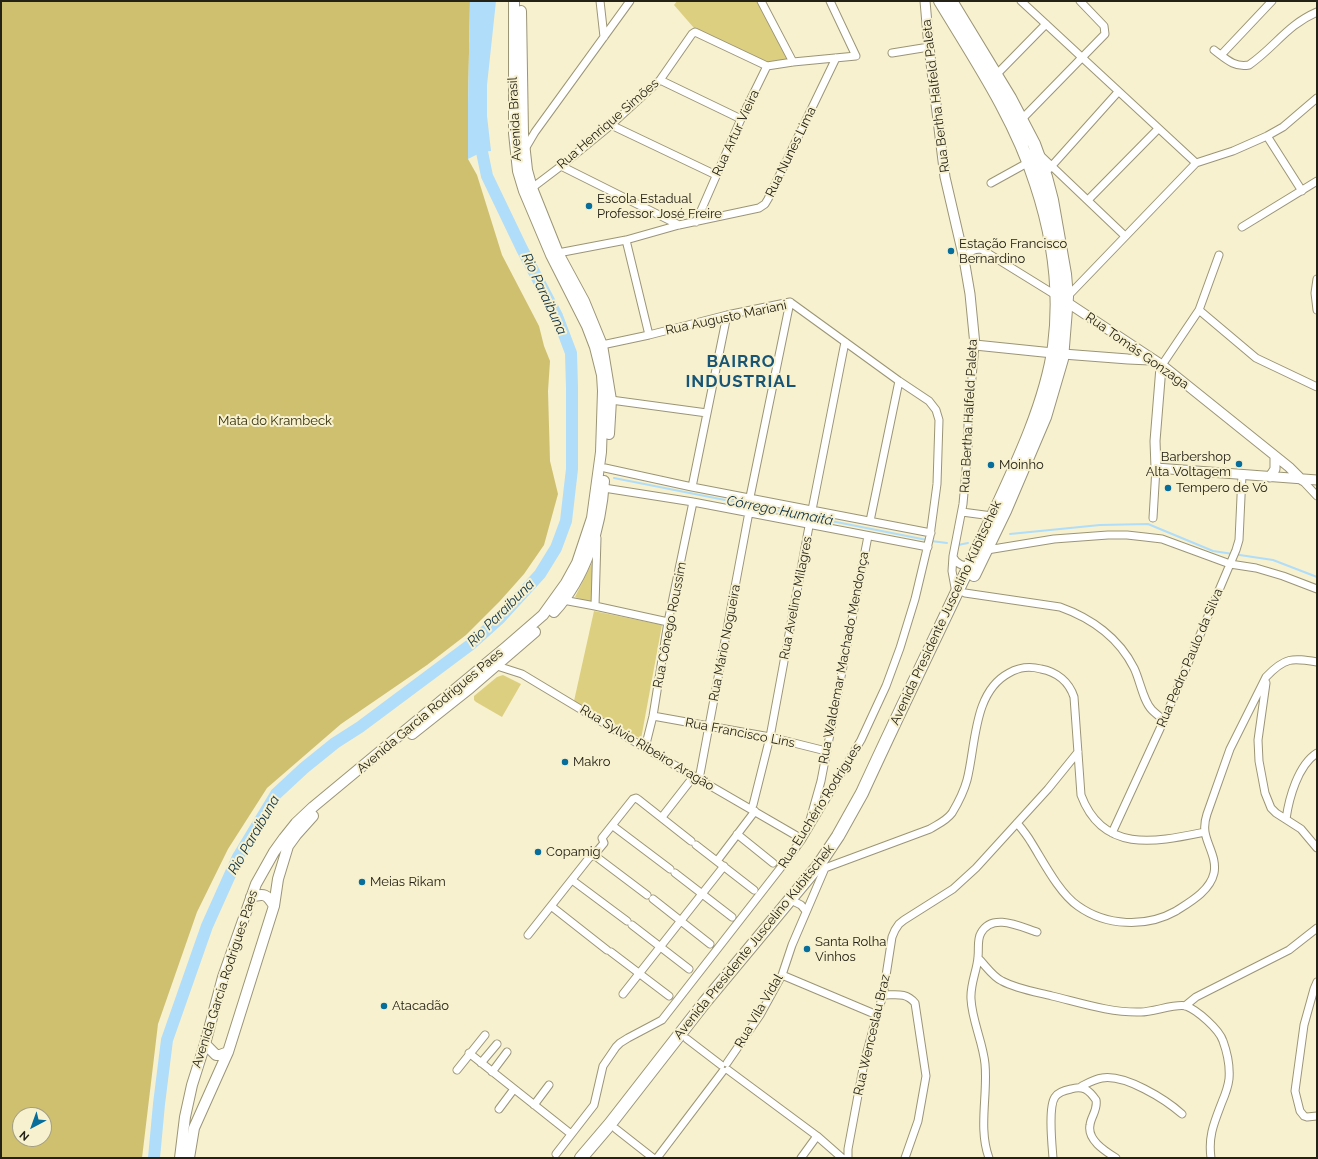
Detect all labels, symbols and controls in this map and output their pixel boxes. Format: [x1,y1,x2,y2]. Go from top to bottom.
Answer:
street label: Rua Bertha Halfeld Paleta [919,19,953,173]
street label: Avenida Brasil [505,76,525,162]
street label: Rua Henrique Simões [554,76,662,172]
street label: Rua Artur Vieira [709,87,763,179]
street label: Rua Nunes Lima [762,104,820,200]
place label: Escola Estadual Professor José Freire [597,191,722,222]
marker: Escola Estadual Professor José Freire [584,201,594,211]
place label: Estação Francisco Bernardino [959,236,1067,267]
marker: Estação Francisco Bernardino [946,246,956,256]
water label: Rio Paraibuna [518,250,570,338]
street label: Rua Augusto Mariani [664,298,788,338]
street label: Rua Tomás Gonzaga [1082,309,1192,393]
street label: Rua Bertha Halfeld Paleta [957,339,981,493]
district label: BAIRRO INDUSTRIAL [685,352,797,392]
park label: Mata do Krambeck [218,413,332,429]
place label: Barbershop Alta Voltagem [1146,449,1231,480]
place label: Moinho [999,457,1044,473]
marker: Barbershop Alta Voltagem [1234,459,1244,469]
marker: Moinho [986,460,996,470]
place label: Tempero de Vó [1176,480,1268,496]
marker: Tempero de Vó [1163,483,1173,493]
water label: Córrego Humaitá [725,492,835,530]
street label: Avenida Presidente Juscelino Kubitschek [887,498,1005,728]
street label: Rua Avelino Milagres [776,535,816,661]
street label: Rua Waldemar Machado Mendonça [816,550,872,766]
street label: Rua Cônego Roussim [650,560,690,690]
water label: Rio Paraibuna [464,576,538,650]
street label: Rua Mário Nogueira [706,583,744,703]
street label: Rua Pedro Paulo da Silva [1154,586,1226,730]
street label: Avenida Garcia Rodrigues Paes [354,645,506,777]
street label: Rua Sylvio Ribeiro Aragão [577,702,717,794]
street label: Rua Francisco Lins [684,715,796,751]
street label: Rua Euchério Rodrigues [775,741,865,871]
place label: Makro [573,754,610,770]
marker: Makro [560,757,570,767]
water label: Rio Paraibuna [225,793,283,877]
street label: Avenida Presidente Juscelino Kubitschek [671,842,837,1042]
place label: Copamig [546,844,601,860]
marker: Copamig [533,847,543,857]
place label: Meias Rikam [370,874,446,890]
marker: Meias Rikam [357,877,367,887]
street label: Avenida Garcia Rodrigues Paes [189,888,261,1070]
place label: Santa Rolha Vinhos [815,934,886,965]
marker: Santa Rolha Vinhos [802,944,812,954]
street label: Rua Vila Vidal [732,971,786,1051]
street label: Rua Wenceslau Braz [850,973,894,1097]
place label: Atacadão [392,998,449,1014]
marker: Atacadão [379,1001,389,1011]
north arrow [12,1107,52,1147]
text: N [17,1128,32,1143]

